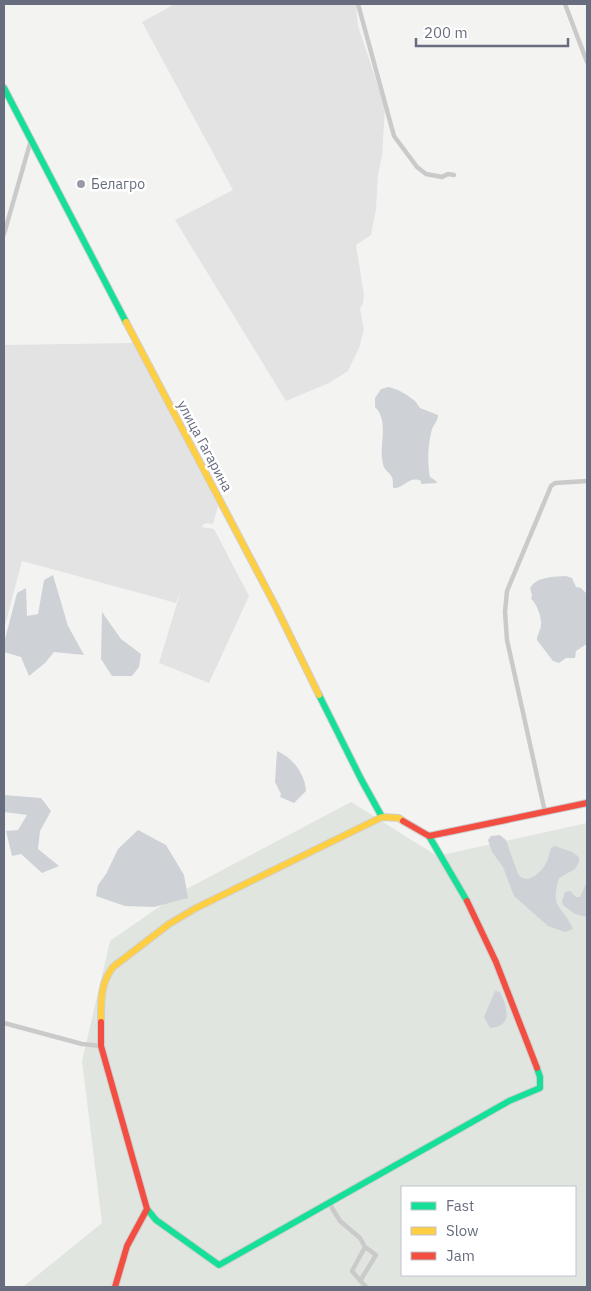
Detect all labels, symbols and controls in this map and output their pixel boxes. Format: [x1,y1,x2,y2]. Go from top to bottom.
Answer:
scale bar [416,15,568,47]
text: 200 m [424,23,468,42]
place label: Белагро [91,175,145,193]
marker: Белагро [75,178,87,190]
street label: улица Гагарина [173,397,237,495]
legend [401,1186,576,1276]
text: Fast [446,1196,474,1215]
text: Slow [446,1221,479,1240]
text: Jam [446,1246,475,1265]

